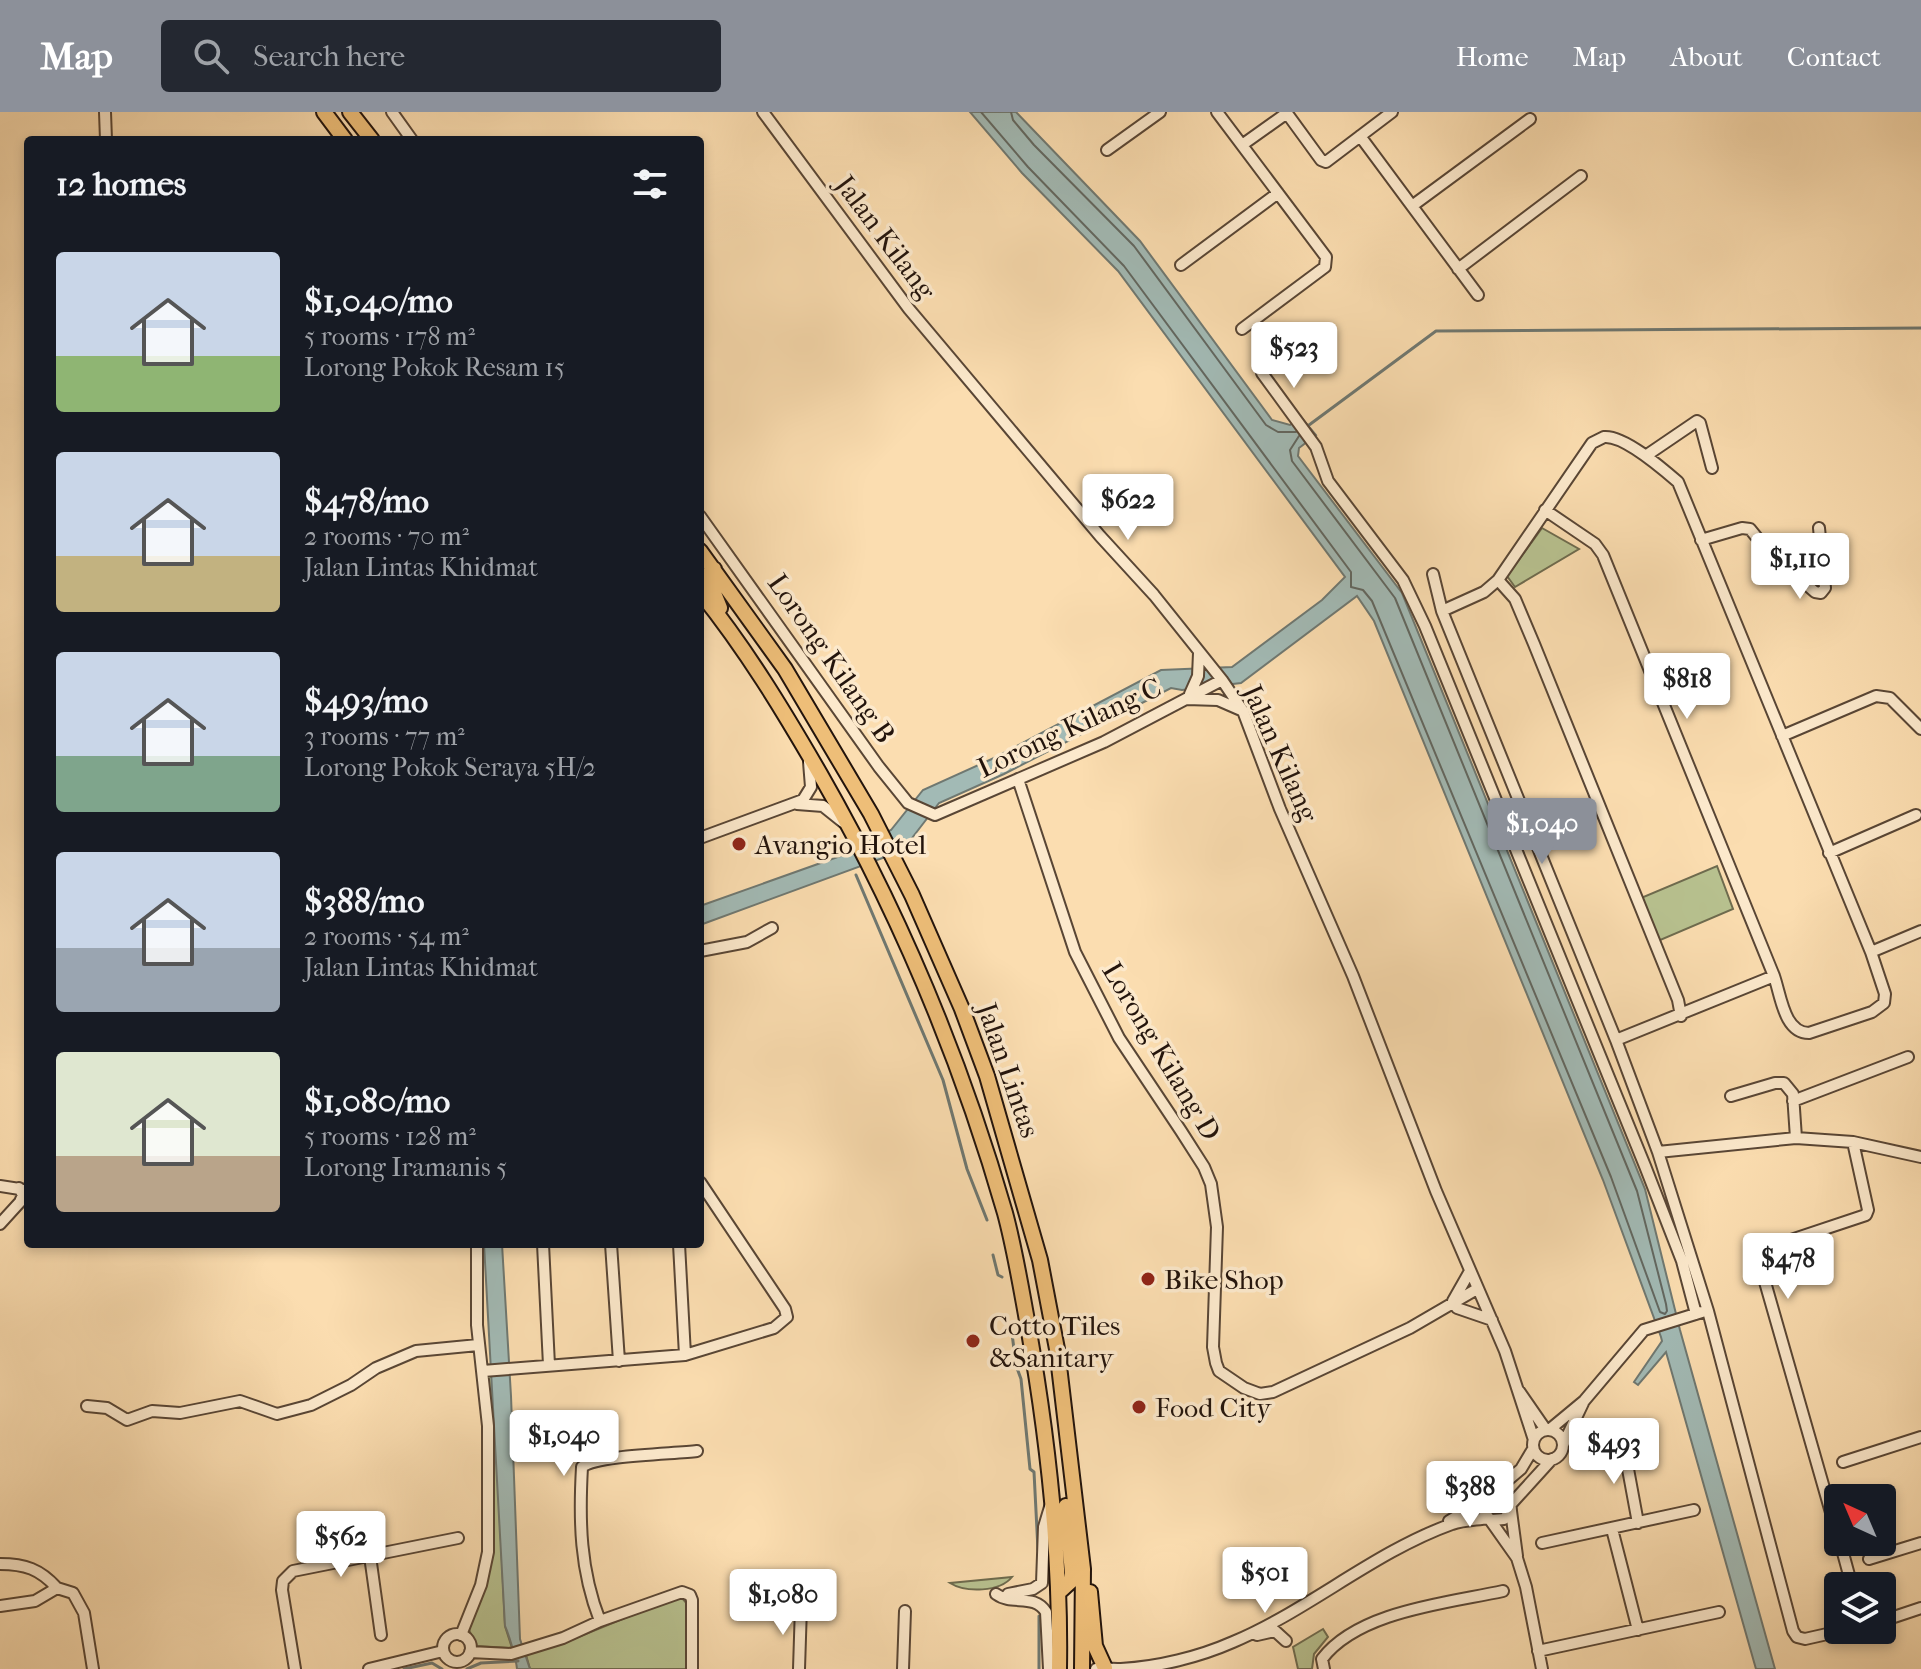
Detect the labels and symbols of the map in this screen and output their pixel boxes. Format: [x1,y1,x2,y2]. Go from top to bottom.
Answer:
street label: Jalan Kilang [827,167,943,307]
pin: $523 [1247,322,1341,390]
pin: $622 [1081,474,1175,542]
pin: $1,110 [1735,533,1865,601]
street label: Lorong Kilang B [761,567,902,749]
pin: $818 [1640,653,1734,721]
street label: Lorong Kilang C [972,670,1167,785]
street label: Jalan Kilang [1235,678,1326,828]
pin: $1,040 [1477,798,1607,866]
place label: Avangio Hotel [754,828,926,861]
marker: Avangio Hotel [730,835,748,853]
street label: Lorong Kilang D [1095,956,1228,1146]
street label: Jalan Lintas [969,997,1047,1142]
pin: $478 [1741,1233,1835,1301]
place label: Bike Shop [1164,1263,1284,1296]
marker: Bike Shop [1139,1270,1157,1288]
place label: Cotto Tiles &Sanitary [989,1309,1120,1374]
marker: Cotto Tiles &Sanitary [964,1332,982,1350]
place label: Food City [1155,1391,1272,1424]
marker: Food City [1130,1398,1148,1416]
pin: $1,040 [499,1410,629,1478]
pin: $493 [1567,1418,1661,1486]
pin: $388 [1423,1461,1517,1529]
north arrow [1824,1484,1896,1556]
pin: $562 [294,1511,388,1579]
pin: $501 [1218,1547,1312,1615]
pin: $1,080 [718,1569,848,1637]

